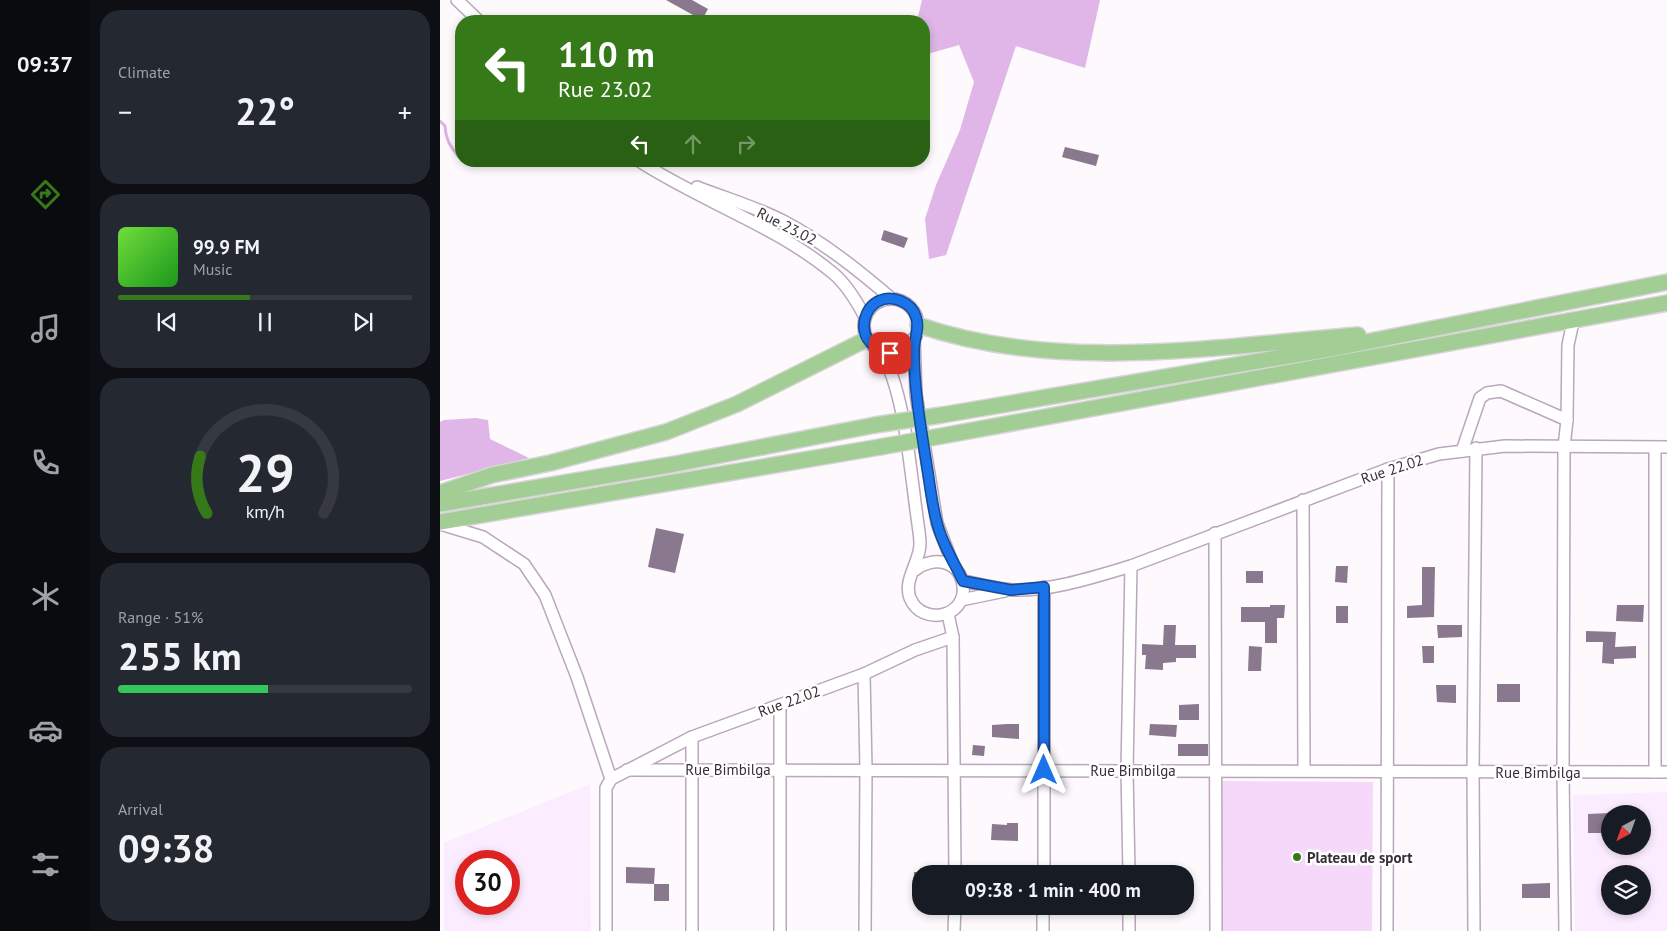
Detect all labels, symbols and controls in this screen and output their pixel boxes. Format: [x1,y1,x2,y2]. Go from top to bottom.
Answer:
text: 110 m [558,31,655,77]
icon: left [475,35,540,100]
text: 09:37 [17,50,73,78]
text: Climate [118,62,170,82]
text: Rue 23.02 [558,75,652,103]
text: 22° [235,86,295,135]
text: − [118,93,132,130]
text: + [398,93,412,130]
icon: left [626,130,654,158]
icon: ahead [679,130,707,158]
icon: right [732,130,760,158]
icon: directions [28,177,63,212]
street label: Rue 23.02 [754,203,820,249]
text: 99.9 FM [193,235,260,259]
text: Music [193,259,233,279]
icon: previous [153,308,181,336]
icon: pause [251,308,279,336]
icon: next [349,308,377,336]
icon: music [28,311,63,346]
pin [869,332,911,374]
icon: arrive [876,339,904,367]
text: 29 [236,439,294,506]
icon: phone [28,445,63,480]
street label: Rue 22.02 [1358,450,1426,488]
text: km/h [245,500,285,523]
icon: climate [28,579,63,614]
text: Range · 51% [118,607,203,627]
text: 255 km [118,631,242,680]
street label: Rue 22.02 [755,681,823,721]
icon: car [28,713,63,748]
position arrow [1017,743,1069,795]
street label: Rue Bimbilga [685,760,771,779]
street label: Rue Bimbilga [1090,761,1176,780]
street label: Rue Bimbilga [1495,763,1581,782]
text: Arrival [118,799,163,819]
north arrow [1601,805,1651,855]
map controls [1601,805,1651,915]
text: 09:38 [118,823,214,872]
icon: filters [28,847,63,882]
place label: Plateau de sport [1307,848,1413,867]
speed limit sign: 30 [455,850,520,915]
marker: Plateau de sport [1291,851,1303,863]
button: layers [1601,865,1651,915]
text: 09:38 · 1 min · 400 m [965,878,1141,902]

